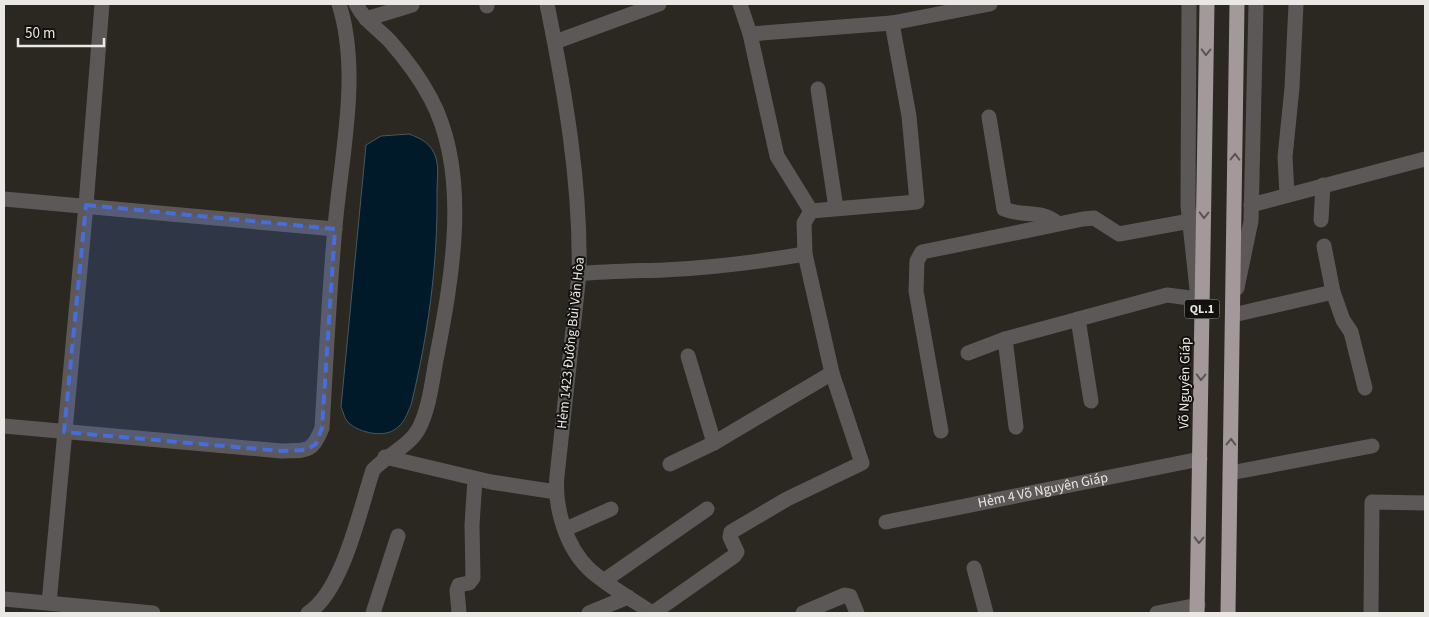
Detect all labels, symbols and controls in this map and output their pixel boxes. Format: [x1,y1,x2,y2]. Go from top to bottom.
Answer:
scale bar [18,15,104,47]
text: 50 m [25,23,55,44]
one-way arrow [1201,49,1211,57]
one-way arrow [1230,153,1240,160]
one-way arrow [1199,212,1209,219]
street label: Hẻm 1423 Đường Bùi Văn Hòa [552,256,590,430]
road number: QL.1 [1184,300,1220,318]
street label: Võ Nguyên Giáp [1174,337,1196,429]
one-way arrow [1196,374,1206,382]
one-way arrow [1226,438,1236,446]
street label: Hẻm 4 Võ Nguyên Giáp [976,468,1110,513]
one-way arrow [1193,536,1204,544]

